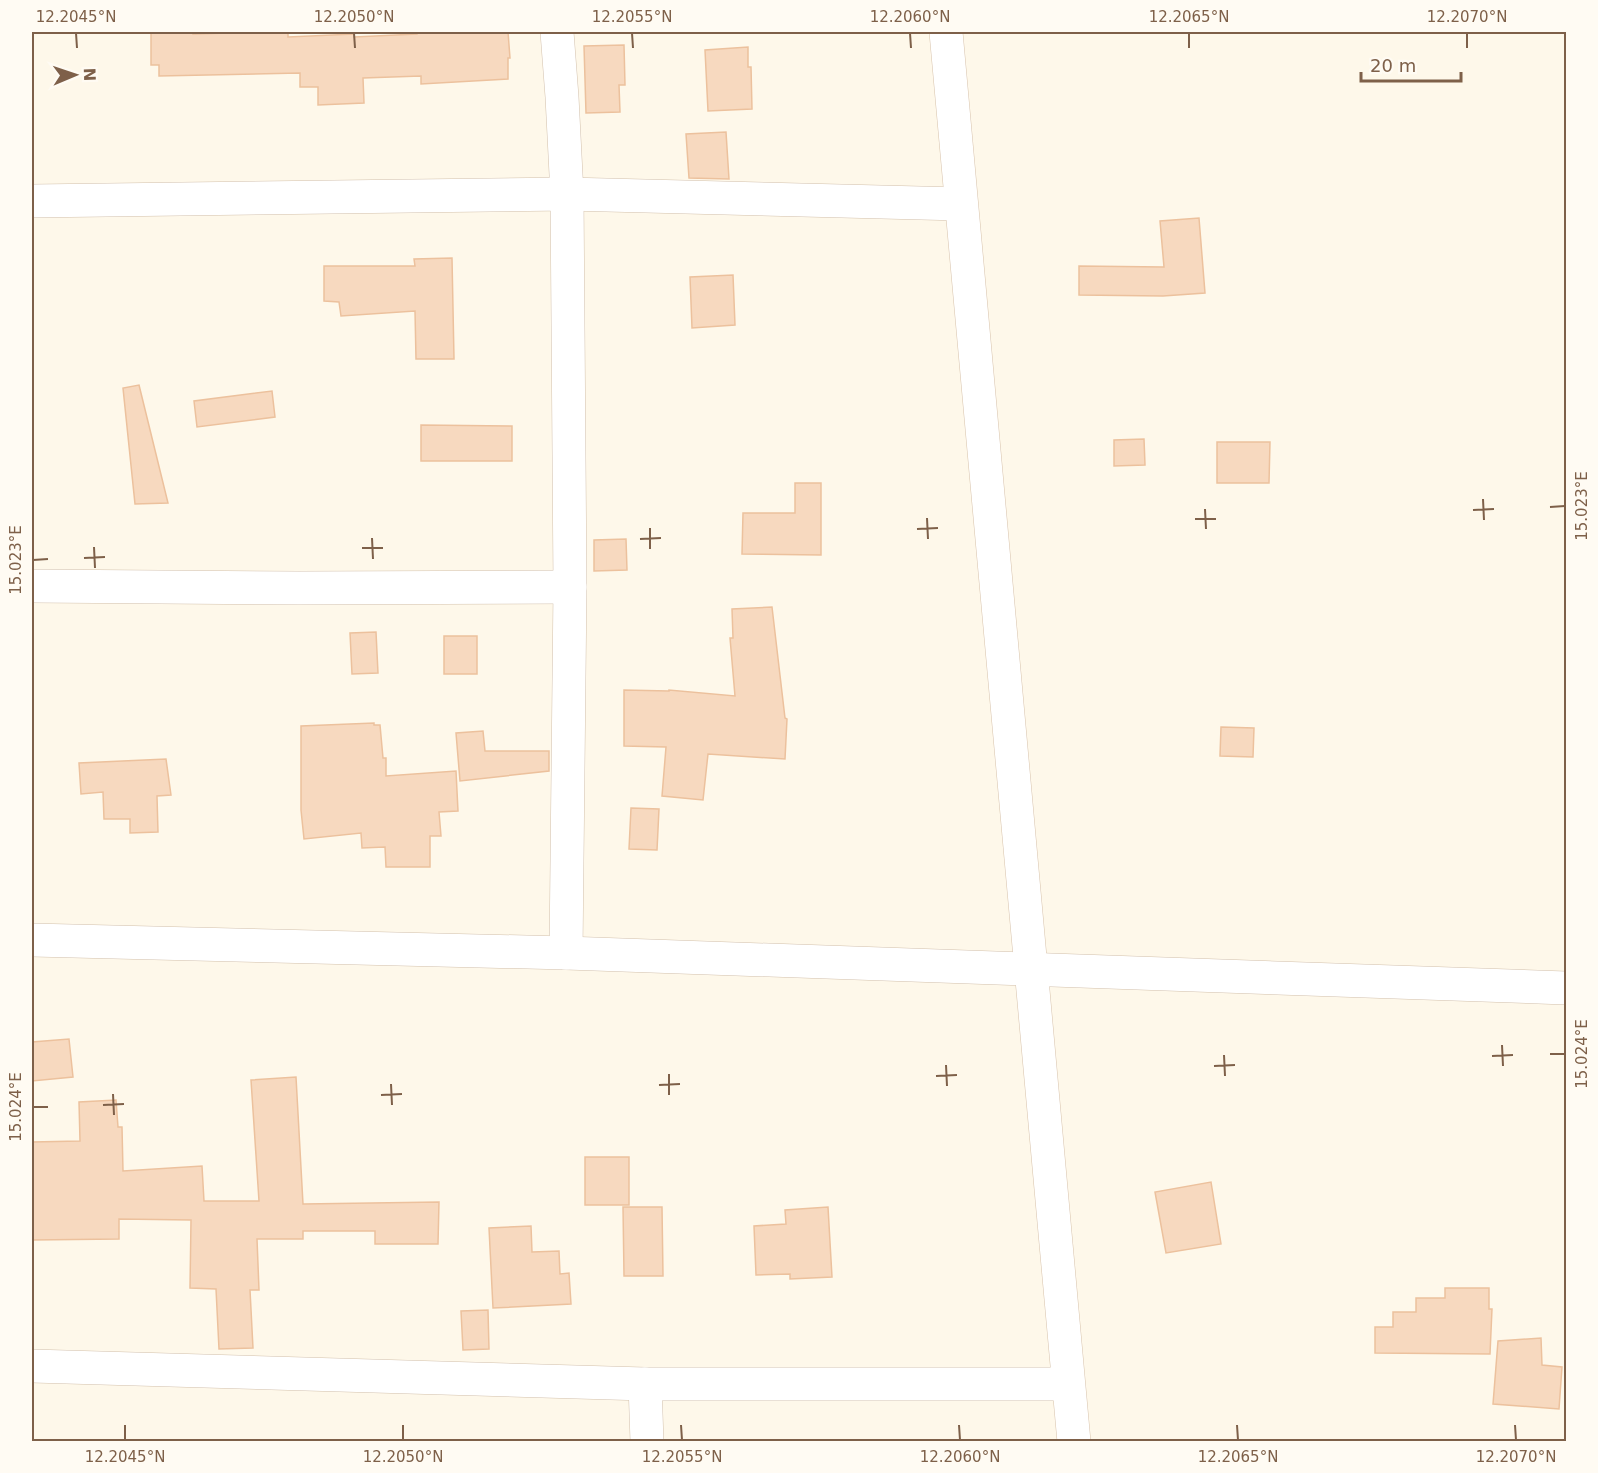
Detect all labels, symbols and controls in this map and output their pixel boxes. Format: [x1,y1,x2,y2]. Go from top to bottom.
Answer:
text: 12.2045°N [36,8,116,26]
text: 12.2050°N [314,8,394,26]
text: 12.2055°N [592,8,672,26]
text: 12.2060°N [870,8,950,26]
text: 12.2065°N [1149,8,1229,26]
text: 12.2070°N [1427,8,1507,26]
north arrow [45,45,105,105]
scale bar [1361,45,1462,83]
text: 20 m [1370,55,1416,76]
text: N [80,67,99,82]
text: 15.023°E [1573,471,1591,541]
text: 15.023°E [7,525,25,595]
text: 15.024°E [1573,1019,1591,1089]
text: 15.024°E [7,1072,25,1142]
text: 12.2045°N [85,1448,165,1466]
text: 12.2050°N [363,1448,443,1466]
text: 12.2055°N [642,1448,722,1466]
text: 12.2060°N [920,1448,1000,1466]
text: 12.2065°N [1198,1448,1278,1466]
text: 12.2070°N [1476,1448,1556,1466]

